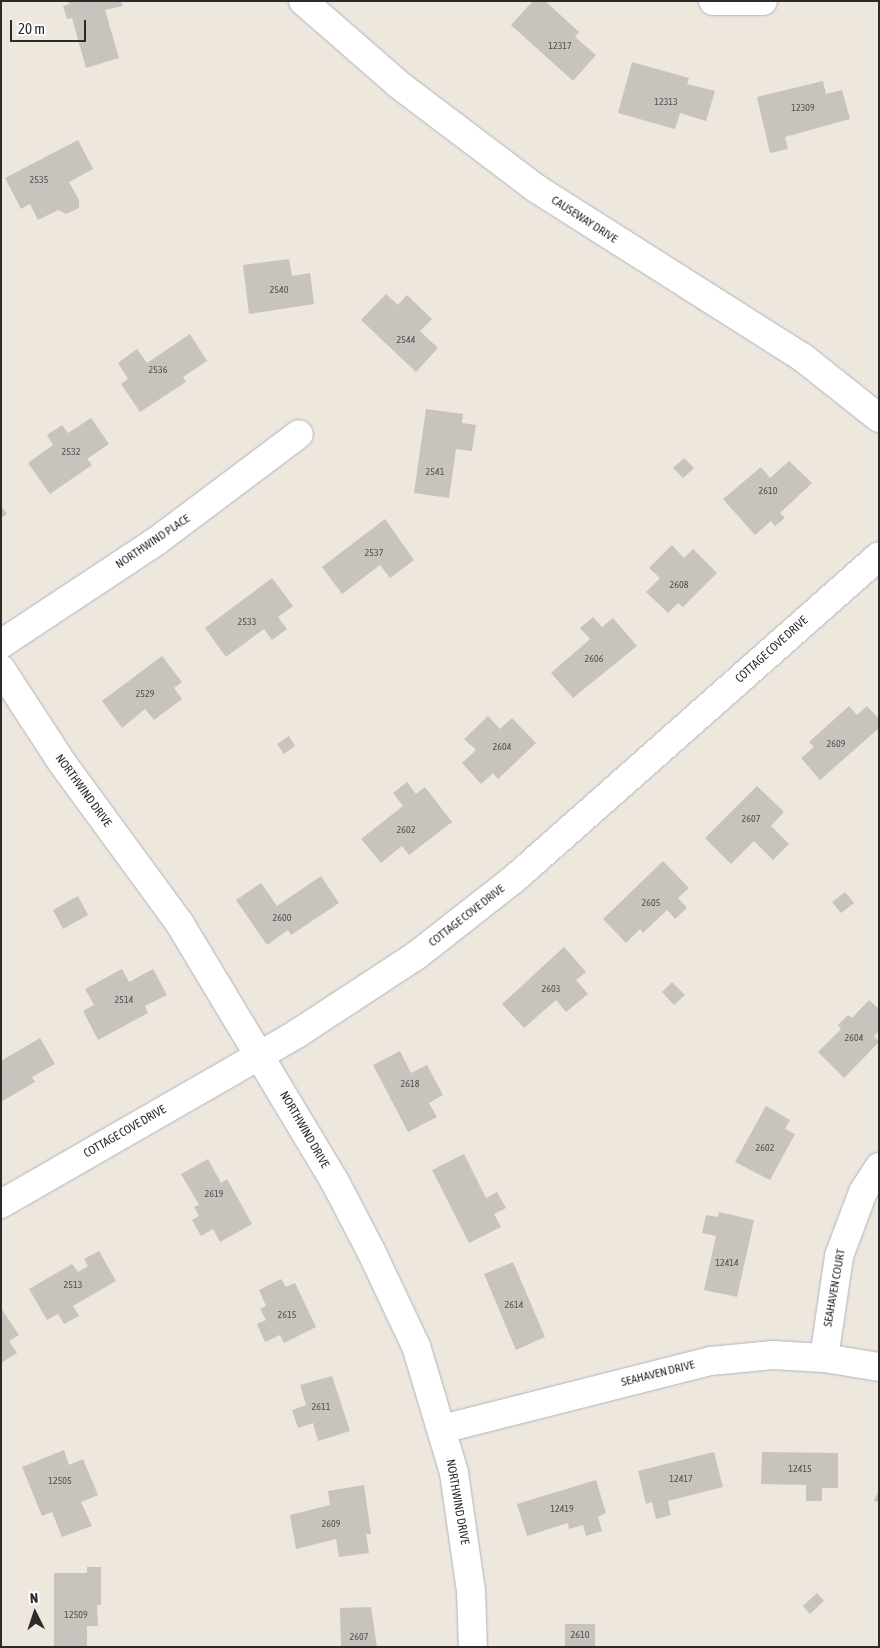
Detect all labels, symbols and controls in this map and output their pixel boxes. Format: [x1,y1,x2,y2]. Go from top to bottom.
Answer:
scale bar [12,10,89,42]
text: 20 m [18,20,45,37]
house number: 12317 [548,40,572,52]
house number: 12313 [654,96,678,108]
house number: 12309 [791,102,815,114]
house number: 2535 [30,174,48,186]
street label: CAUSEWAY DRIVE [548,193,620,247]
house number: 2540 [270,284,288,296]
house number: 2544 [397,334,415,346]
house number: 2536 [149,364,167,376]
house number: 2532 [62,446,80,458]
house number: 2541 [426,466,444,478]
house number: 2610 [759,485,777,497]
street label: NORTHWIND PLACE [113,512,193,572]
house number: 2537 [365,547,383,559]
house number: 2608 [670,579,688,591]
street label: COTTAGE COVE DRIVE [733,614,811,686]
house number: 2533 [238,616,256,628]
house number: 2606 [585,653,603,665]
house number: 2529 [136,688,154,700]
house number: 2609 [827,738,845,750]
house number: 2604 [493,741,511,753]
street label: NORTHWIND DRIVE [52,752,114,830]
house number: 2607 [742,813,760,825]
house number: 2602 [397,824,415,836]
street label: COTTAGE COVE DRIVE [426,882,508,950]
house number: 2605 [642,897,660,909]
house number: 2600 [273,912,291,924]
house number: 2603 [542,983,560,995]
house number: 2514 [115,994,133,1006]
house number: 2604 [845,1032,863,1044]
house number: 2618 [401,1078,419,1090]
street label: NORTHWIND DRIVE [276,1089,332,1171]
street label: COTTAGE COVE DRIVE [81,1103,169,1161]
house number: 2602 [756,1142,774,1154]
house number: 2619 [205,1188,223,1200]
street label: SEAHAVEN COURT [821,1248,849,1328]
house number: 12414 [715,1257,739,1269]
house number: 2513 [64,1279,82,1291]
house number: 2614 [505,1299,523,1311]
house number: 2615 [278,1309,296,1321]
street label: SEAHAVEN DRIVE [620,1358,696,1390]
house number: 2611 [312,1401,330,1413]
street label: NORTHWIND DRIVE [442,1458,472,1546]
house number: 12415 [788,1463,812,1475]
house number: 12417 [669,1473,693,1485]
house number: 12505 [48,1475,72,1487]
house number: 12419 [550,1503,574,1515]
house number: 2609 [322,1518,340,1530]
north arrow [10,1588,60,1638]
text: N [29,1590,39,1606]
house number: 12509 [64,1609,88,1621]
house number: 2610 [571,1629,589,1641]
house number: 2607 [350,1631,368,1643]

